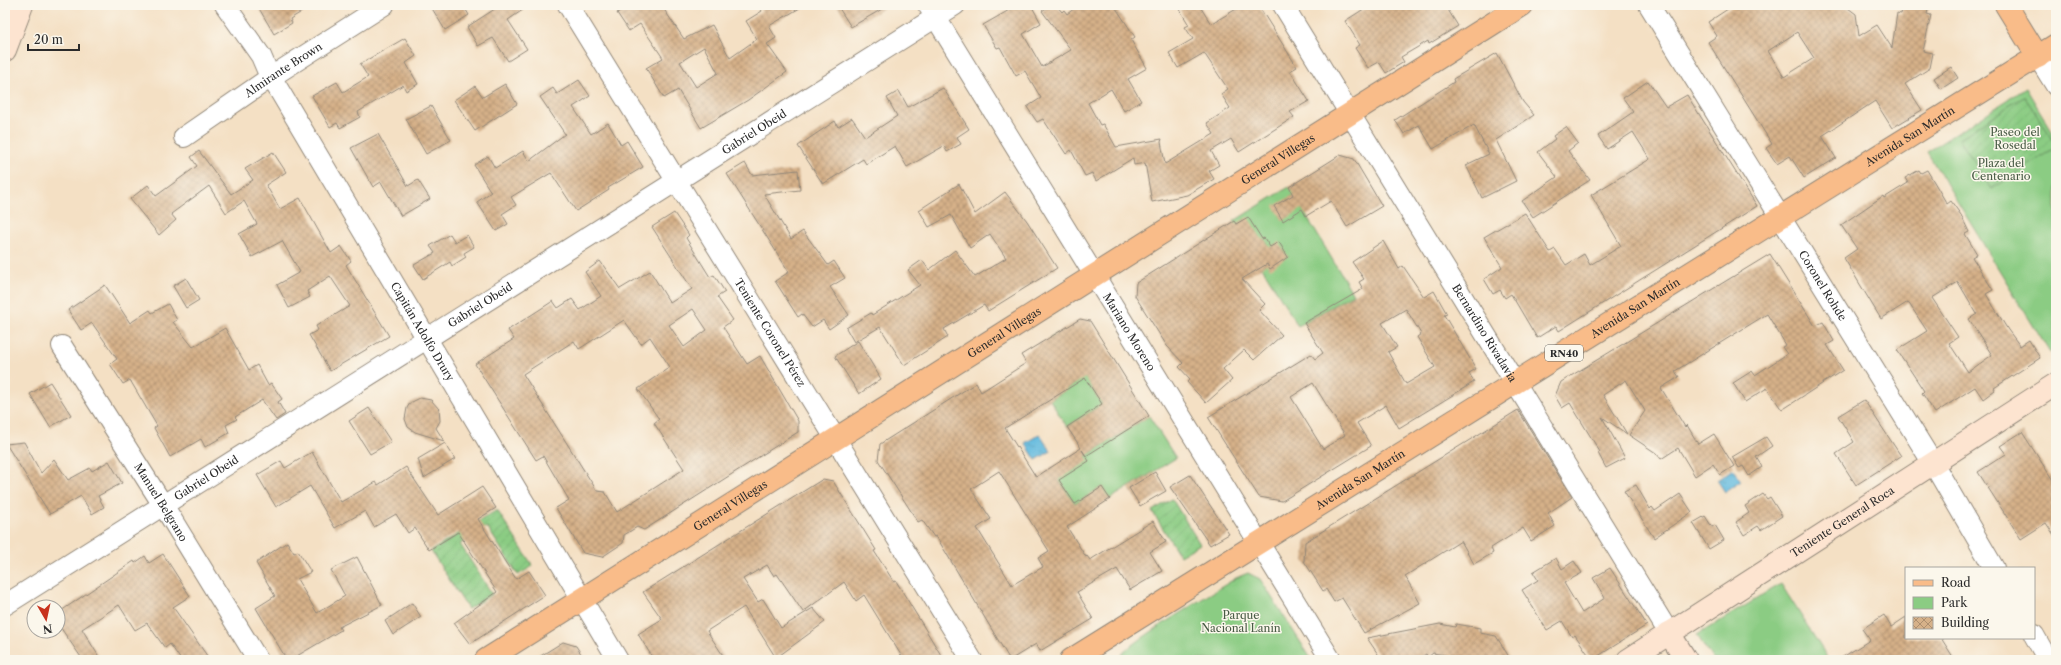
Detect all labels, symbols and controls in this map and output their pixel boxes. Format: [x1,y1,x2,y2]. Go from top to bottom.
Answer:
scale bar [28,26,79,52]
text: 20 m [34,32,63,47]
street label: Almirante Brown [241,39,325,101]
street label: Avenida San Martín [1862,103,1957,170]
street label: Gabriel Obeid [719,106,789,157]
park label: Paseo del Rosedal [1990,125,2041,152]
street label: General Villegas [1238,131,1318,188]
park label: Plaza del Centenario [1972,156,2031,183]
street label: Coronel Rohde [1796,248,1850,323]
street label: Avenida San Martín [1587,275,1682,341]
street label: Teniente Coronel Pérez [731,276,809,390]
street label: Capitán Adolfo Drury [388,279,458,384]
street label: Gabriel Obeid [445,279,515,331]
street label: Bernardino Rivadavia [1449,281,1520,385]
street label: Mariano Moreno [1100,290,1159,374]
street label: General Villegas [965,304,1044,361]
road number: RN40 [1545,345,1583,361]
street label: Avenida San Martín [1312,446,1408,513]
street label: Gabriel Obeid [171,452,241,504]
street label: Manuel Belgrano [131,460,191,544]
street label: General Villegas [691,477,770,534]
street label: Teniente General Roca [1788,483,1897,560]
legend [1905,567,2035,639]
text: Road [1941,575,1971,590]
text: Park [1941,595,1968,610]
north arrow [26,599,66,639]
park label: Parque Nacional Lanín [1201,608,1281,635]
text: Building [1941,615,1989,630]
text: N [41,621,53,637]

